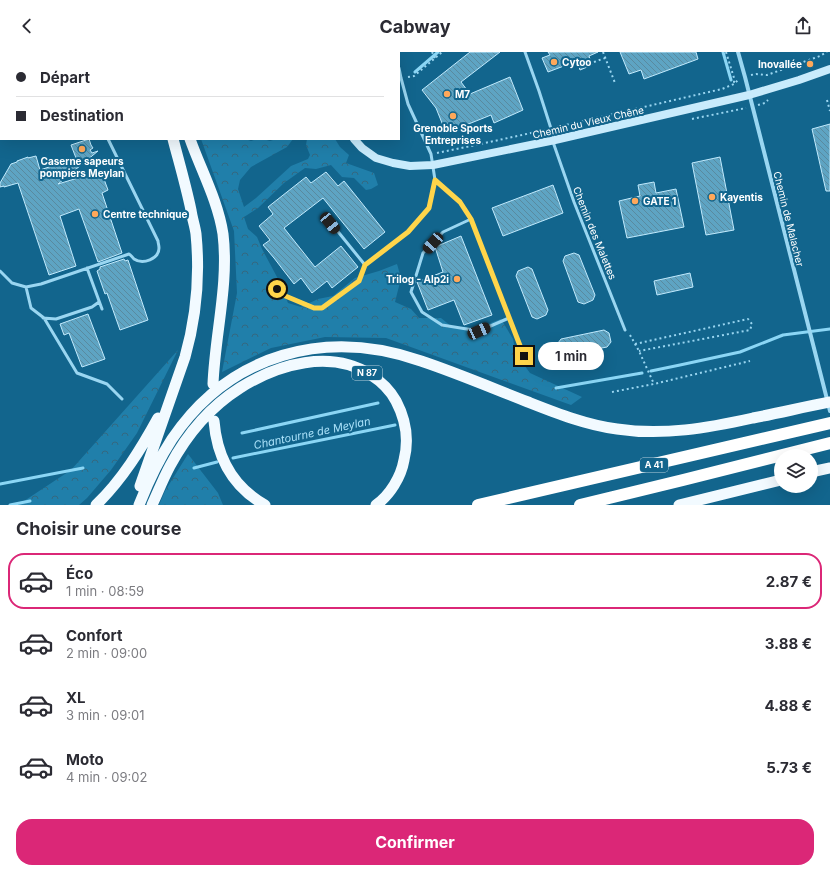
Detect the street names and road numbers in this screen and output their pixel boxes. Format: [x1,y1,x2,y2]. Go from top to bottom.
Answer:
street label: Chemin du Vieux Chêne [531,103,645,141]
street label: Chemin de Malacher [771,170,807,268]
street label: Chemin des Malettes [571,185,619,281]
road number: N 87 [352,366,382,380]
road number: A 41 [640,458,668,472]

